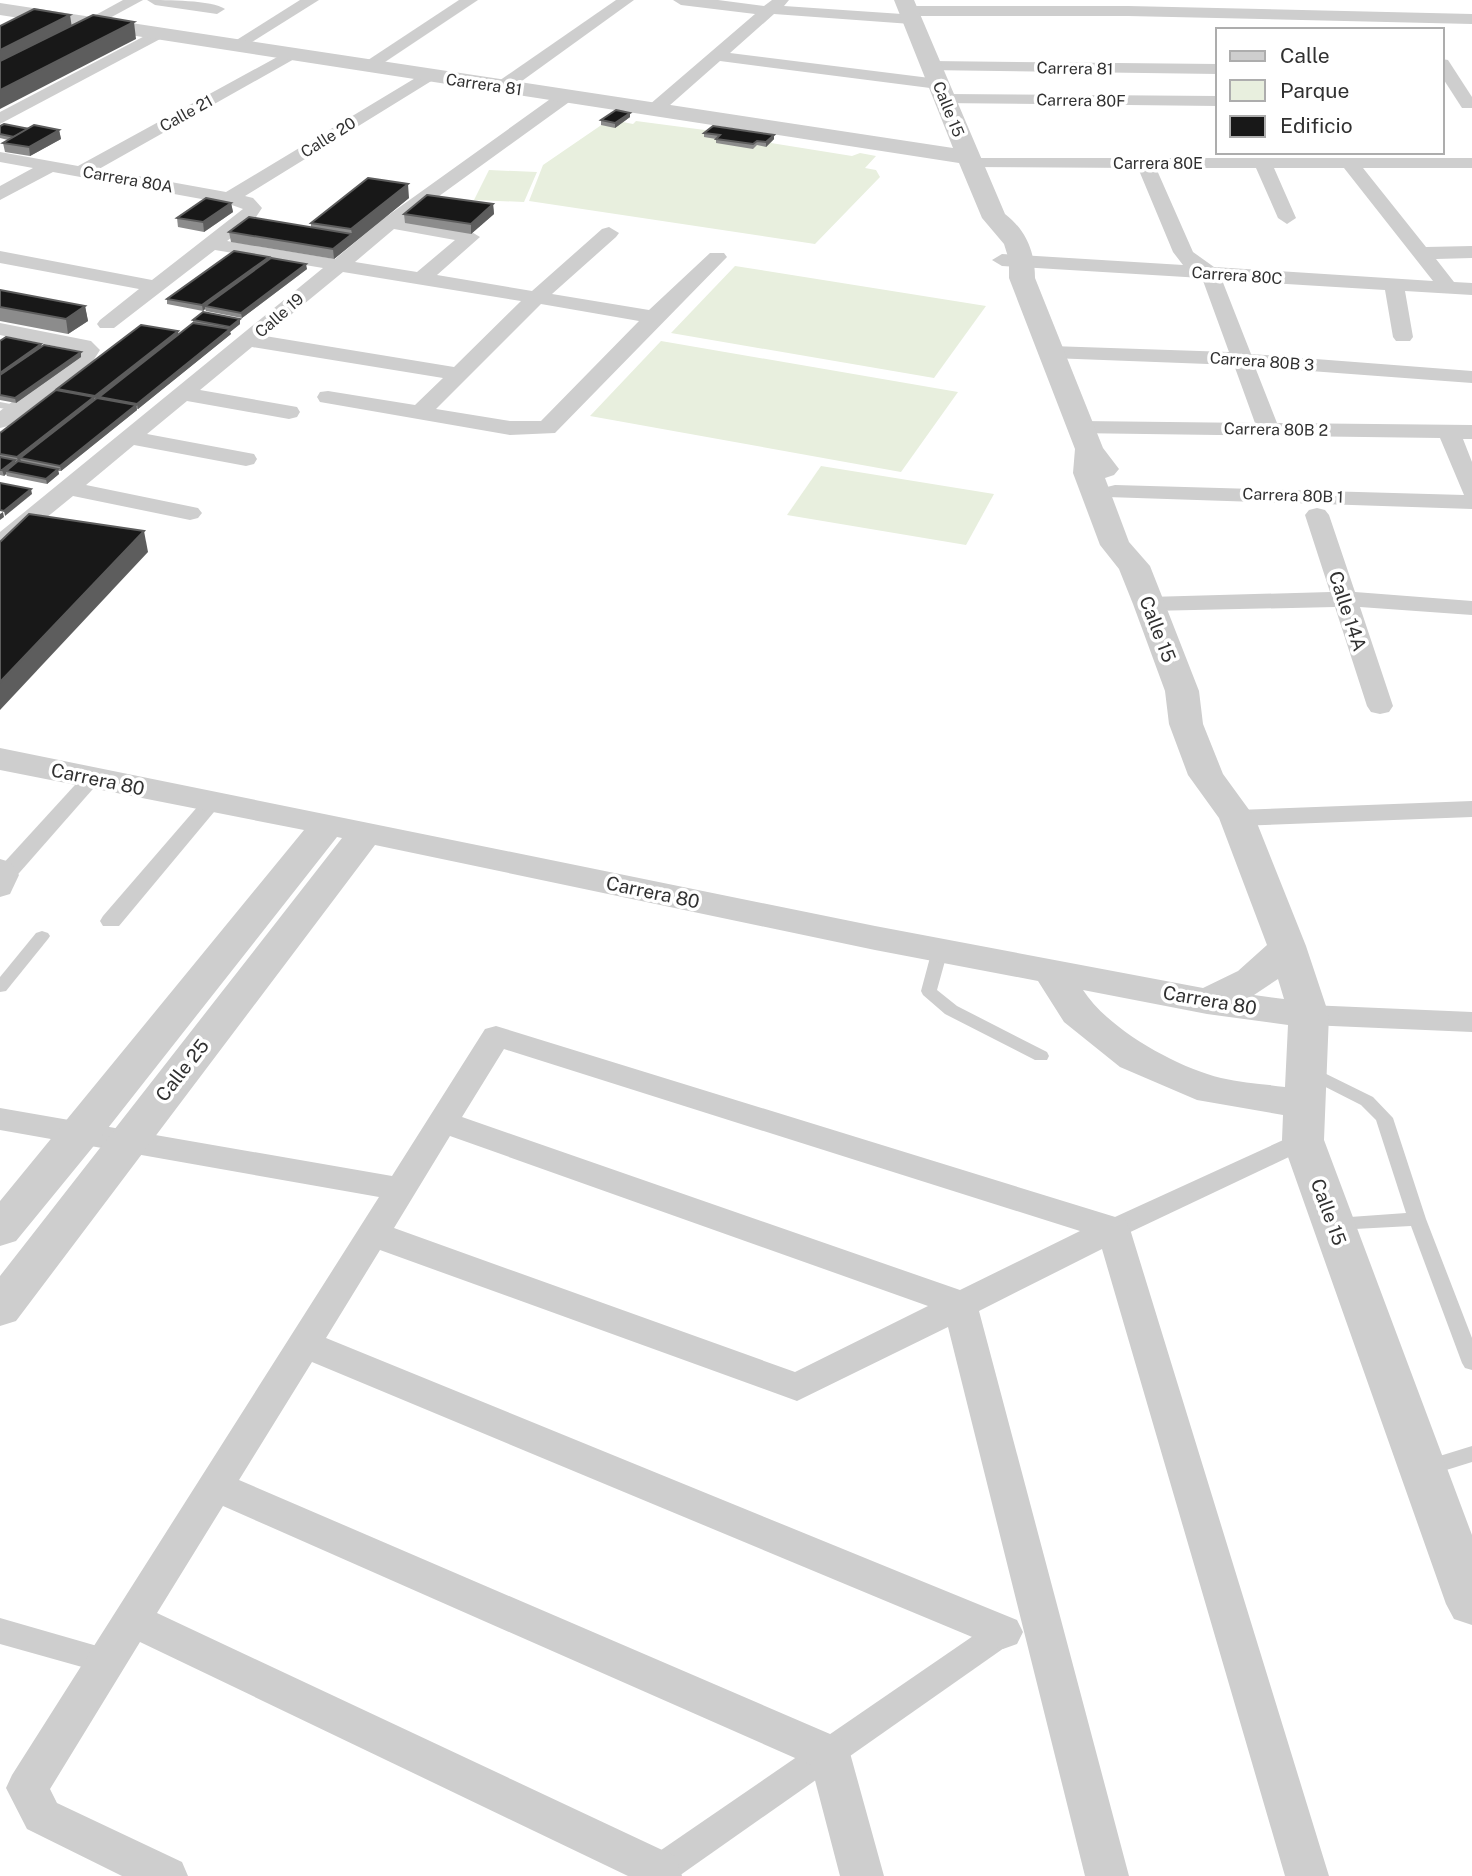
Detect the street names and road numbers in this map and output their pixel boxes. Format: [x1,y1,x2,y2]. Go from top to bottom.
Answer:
street label: Carrera 81 [1036,58,1114,79]
street label: Carrera 81 [445,70,523,99]
street label: Calle 15 [929,79,968,140]
street label: Carrera 80F [1036,90,1126,111]
street label: Calle 21 [156,91,216,136]
street label: Calle 20 [297,113,359,162]
street label: Carrera 80E [1113,154,1203,173]
street label: Carrera 80A [81,162,175,197]
street label: Carrera 80C [1191,263,1283,288]
street label: Calle 19 [251,289,308,342]
street label: Carrera 80B 3 [1209,348,1315,375]
street label: Carrera 80B 2 [1224,419,1328,440]
street label: Carrera 80B 1 [1242,484,1344,507]
street label: Calle 14A [1325,568,1371,654]
street label: Calle 15 [1135,593,1181,665]
street label: Carrera 80 [49,758,147,800]
street label: Carrera 80 [604,871,702,913]
street label: Carrera 80 [1161,981,1259,1019]
street label: Calle 25 [151,1034,213,1106]
street label: Calle 15 [1307,1176,1351,1248]

